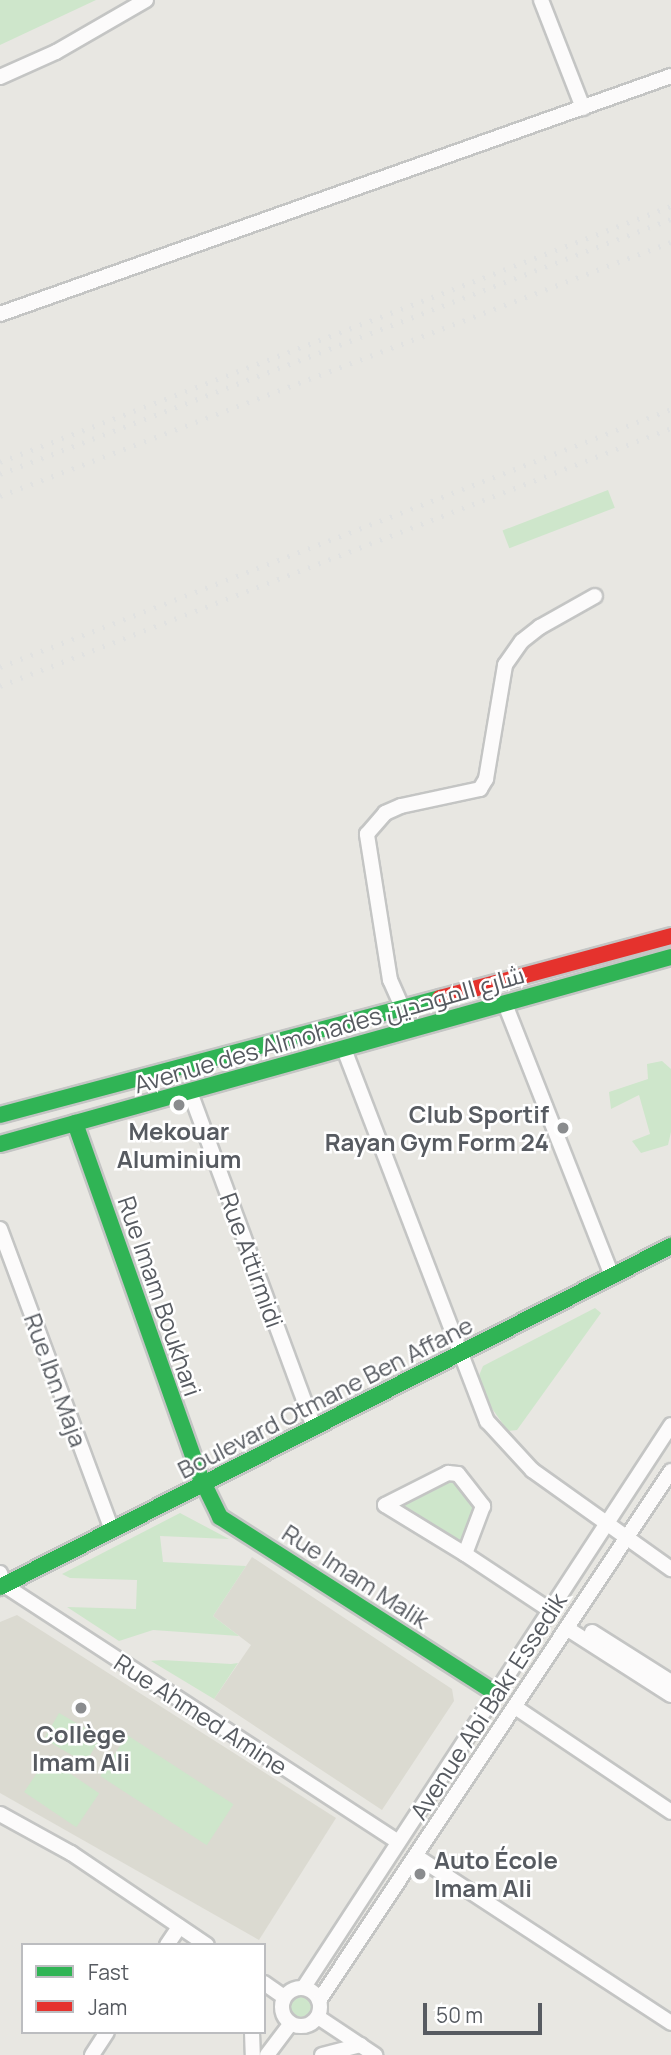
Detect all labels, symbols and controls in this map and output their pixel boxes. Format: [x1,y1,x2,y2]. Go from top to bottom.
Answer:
street label: Avenue des Almohades شارع الموحدين [130,959,528,1099]
marker: Mekouar Aluminium [171,1097,187,1113]
place label: Club Sportif Rayan Gym Form 24 [325,1100,549,1156]
place label: Mekouar Aluminium [117,1117,241,1173]
marker: Club Sportif Rayan Gym Form 24 [555,1120,571,1136]
street label: Rue Attirmidi [214,1189,290,1331]
street label: Rue Imam Boukhari [112,1192,208,1400]
street label: Rue Ibn Maja [19,1309,93,1451]
street label: Boulevard Otmane Ben Affane [173,1310,477,1484]
street label: Rue Imam Malik [277,1518,435,1634]
street label: Avenue Abi Bakr Essedik [404,1587,572,1825]
street label: Rue Ahmed Amine [109,1647,293,1781]
marker: Collège Imam Ali [73,1700,89,1716]
place label: Collège Imam Ali [32,1720,130,1776]
place label: Auto École Imam Ali [434,1846,558,1902]
marker: Auto École Imam Ali [412,1866,428,1882]
legend [21,1943,266,2034]
text: Fast [88,1958,129,1986]
scale bar [426,1988,545,2032]
text: Jam [88,1993,127,2021]
text: 50 m [436,2001,483,2029]

